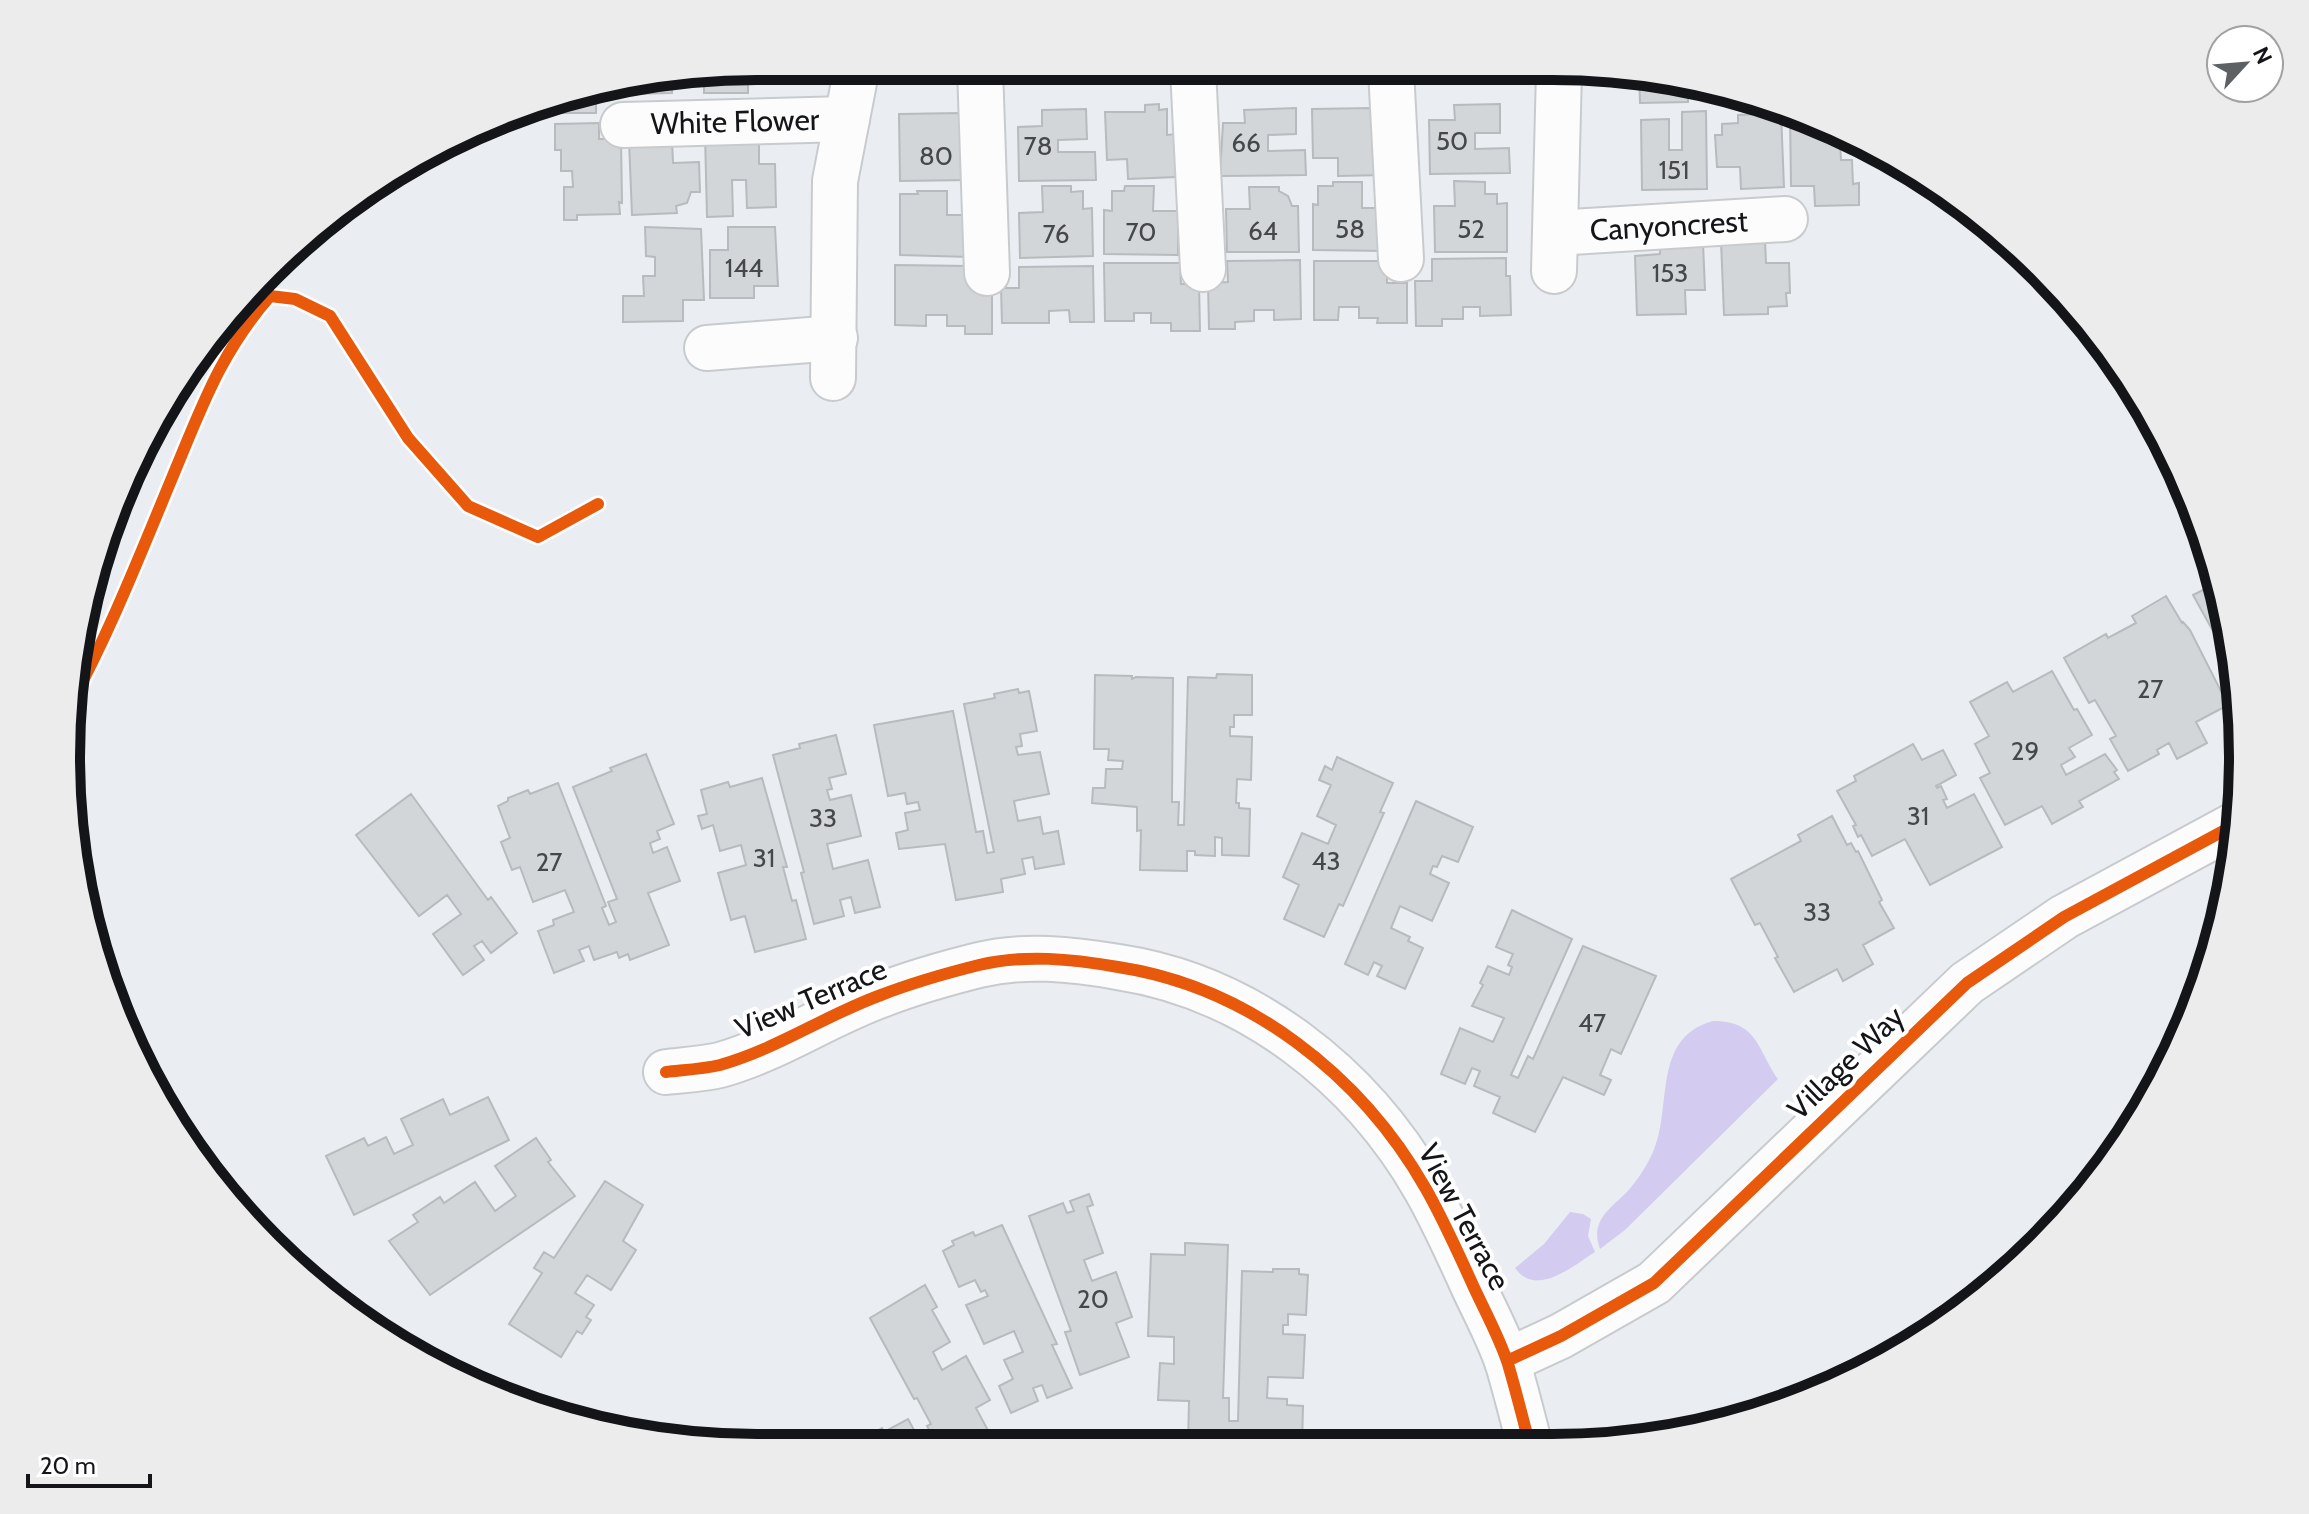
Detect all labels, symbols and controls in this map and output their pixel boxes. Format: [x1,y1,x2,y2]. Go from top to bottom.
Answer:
north arrow [2205,24,2285,104]
text: N [2247,43,2278,68]
street label: White Flower [650,101,820,142]
house number: 50 [1436,125,1468,157]
house number: 66 [1231,127,1261,159]
house number: 78 [1024,130,1052,162]
house number: 80 [919,140,953,172]
house number: 151 [1658,154,1690,186]
street label: Canyoncrest [1589,202,1749,249]
house number: 58 [1335,213,1365,245]
house number: 52 [1457,213,1485,245]
house number: 64 [1248,215,1278,247]
house number: 70 [1126,216,1157,248]
house number: 76 [1042,218,1070,250]
house number: 144 [725,252,763,284]
house number: 153 [1652,257,1688,289]
house number: 27 [2137,673,2163,705]
house number: 29 [2011,735,2039,767]
house number: 31 [1907,800,1929,832]
house number: 33 [809,802,837,834]
house number: 31 [753,842,775,874]
house number: 43 [1311,845,1341,877]
house number: 27 [536,846,562,878]
house number: 33 [1803,896,1831,928]
street label: View Terrace [730,950,892,1047]
street label: Village Way [1780,998,1912,1127]
house number: 47 [1578,1007,1606,1039]
street label: View Terrace [1410,1137,1519,1296]
house number: 20 [1077,1283,1109,1315]
scale bar [28,1438,150,1488]
text: 20 m [40,1451,96,1480]

